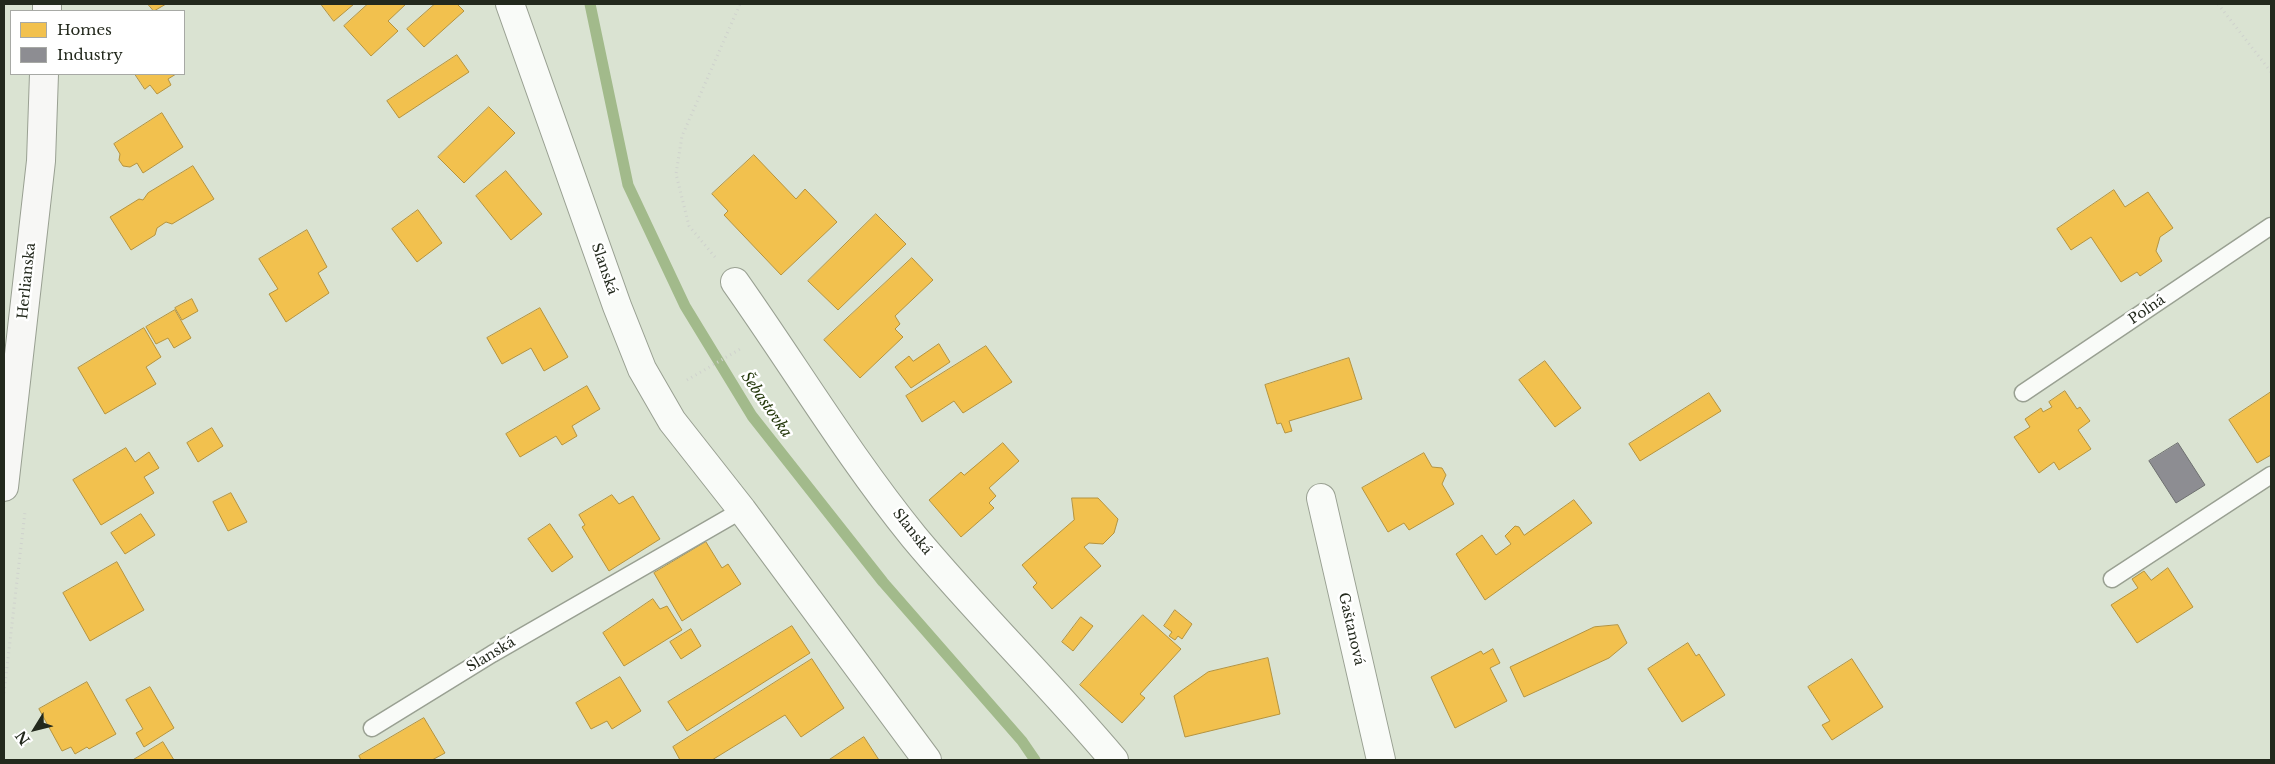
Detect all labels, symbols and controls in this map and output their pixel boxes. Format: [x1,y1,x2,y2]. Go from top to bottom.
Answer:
legend [10,10,185,75]
text: Homes [57,20,112,39]
text: Industry [57,45,123,64]
street label: Slanská [587,241,621,297]
street label: Herlianska [15,242,39,320]
street label: Poľná [2126,292,2168,328]
water label: Šebastovka [737,369,795,441]
street label: Slanská [889,506,935,558]
street label: Gaštanová [1334,591,1368,667]
street label: Slanská [464,634,518,676]
north arrow [10,704,60,754]
text: N [12,727,34,748]

